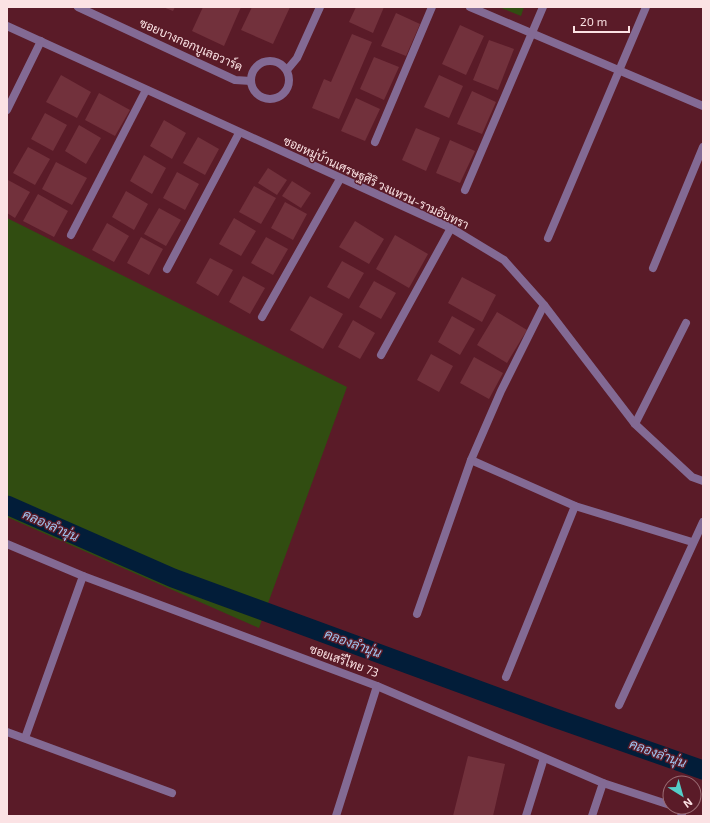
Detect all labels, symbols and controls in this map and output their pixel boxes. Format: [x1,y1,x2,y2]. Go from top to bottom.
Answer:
scale bar [574,8,629,34]
text: 20 m [580,14,607,28]
street label: ซอยบางกอกบูเลอวาร์ด [137,15,245,75]
street label: ซอยหมู่บ้านเศรษฐศิริ วงแหวน-รามอินทรา [281,133,471,233]
water label: คลองลำนุ่น [20,506,82,546]
water label: คลองลำนุ่น [322,625,384,663]
street label: ซอยเสรีไทย 73 [308,641,381,679]
water label: คลองลำนุ่น [627,735,689,773]
north arrow [662,775,702,815]
text: N [681,796,695,811]

